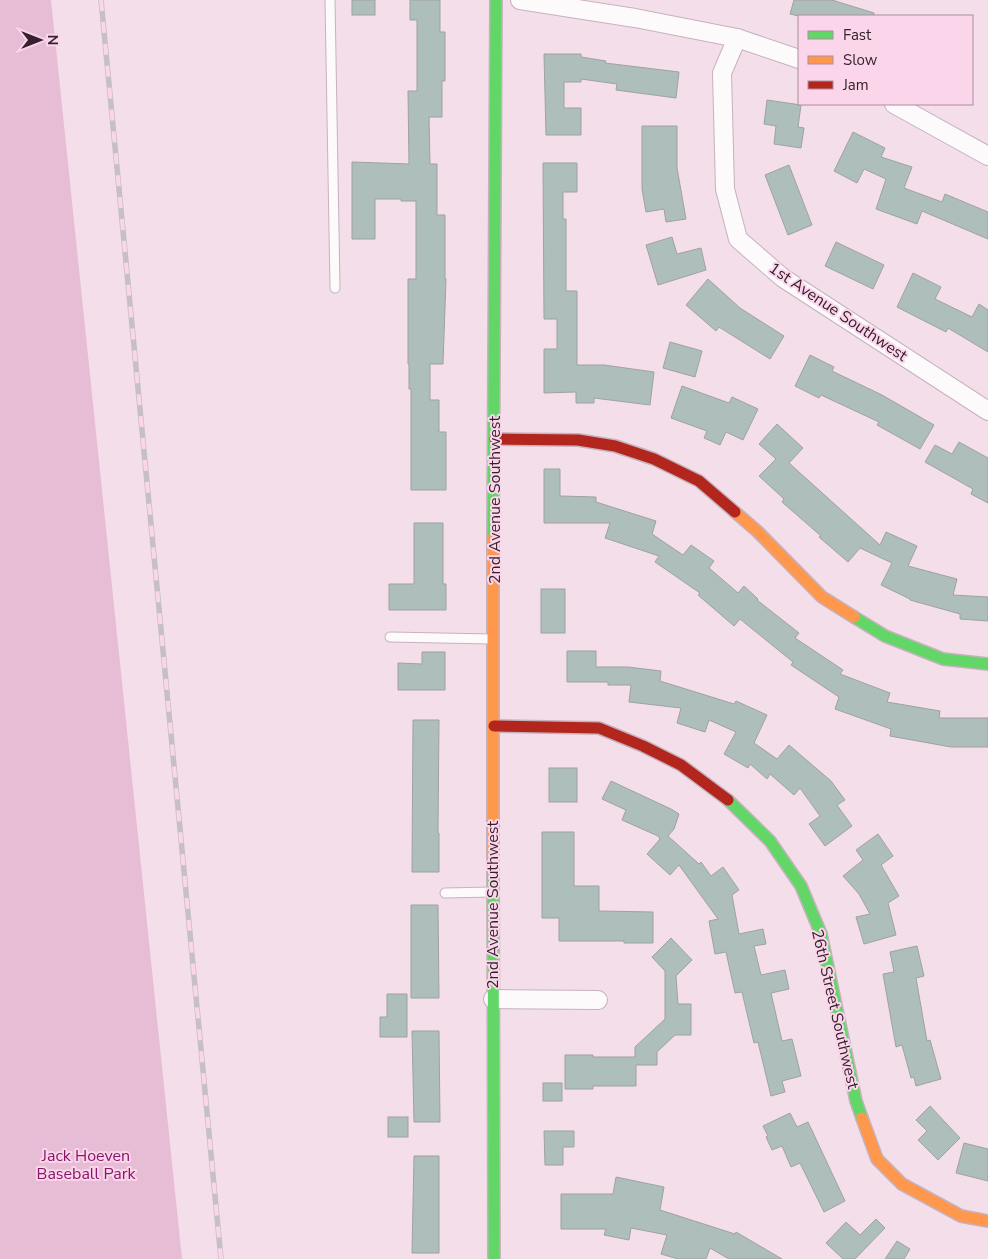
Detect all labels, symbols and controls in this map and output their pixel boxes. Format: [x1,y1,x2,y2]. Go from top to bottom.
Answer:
north arrow [15,15,65,65]
legend [798,15,973,105]
text: Fast [843,25,872,45]
text: N [43,35,62,45]
text: Slow [843,50,878,70]
text: Jam [842,75,869,95]
street label: 1st Avenue Southwest [764,257,912,367]
street label: 2nd Avenue Southwest [484,416,506,584]
street label: 2nd Avenue Southwest [482,821,504,989]
street label: 26th Street Southwest [806,927,864,1091]
park label: Jack Hoeven Baseball Park [37,1145,136,1185]

